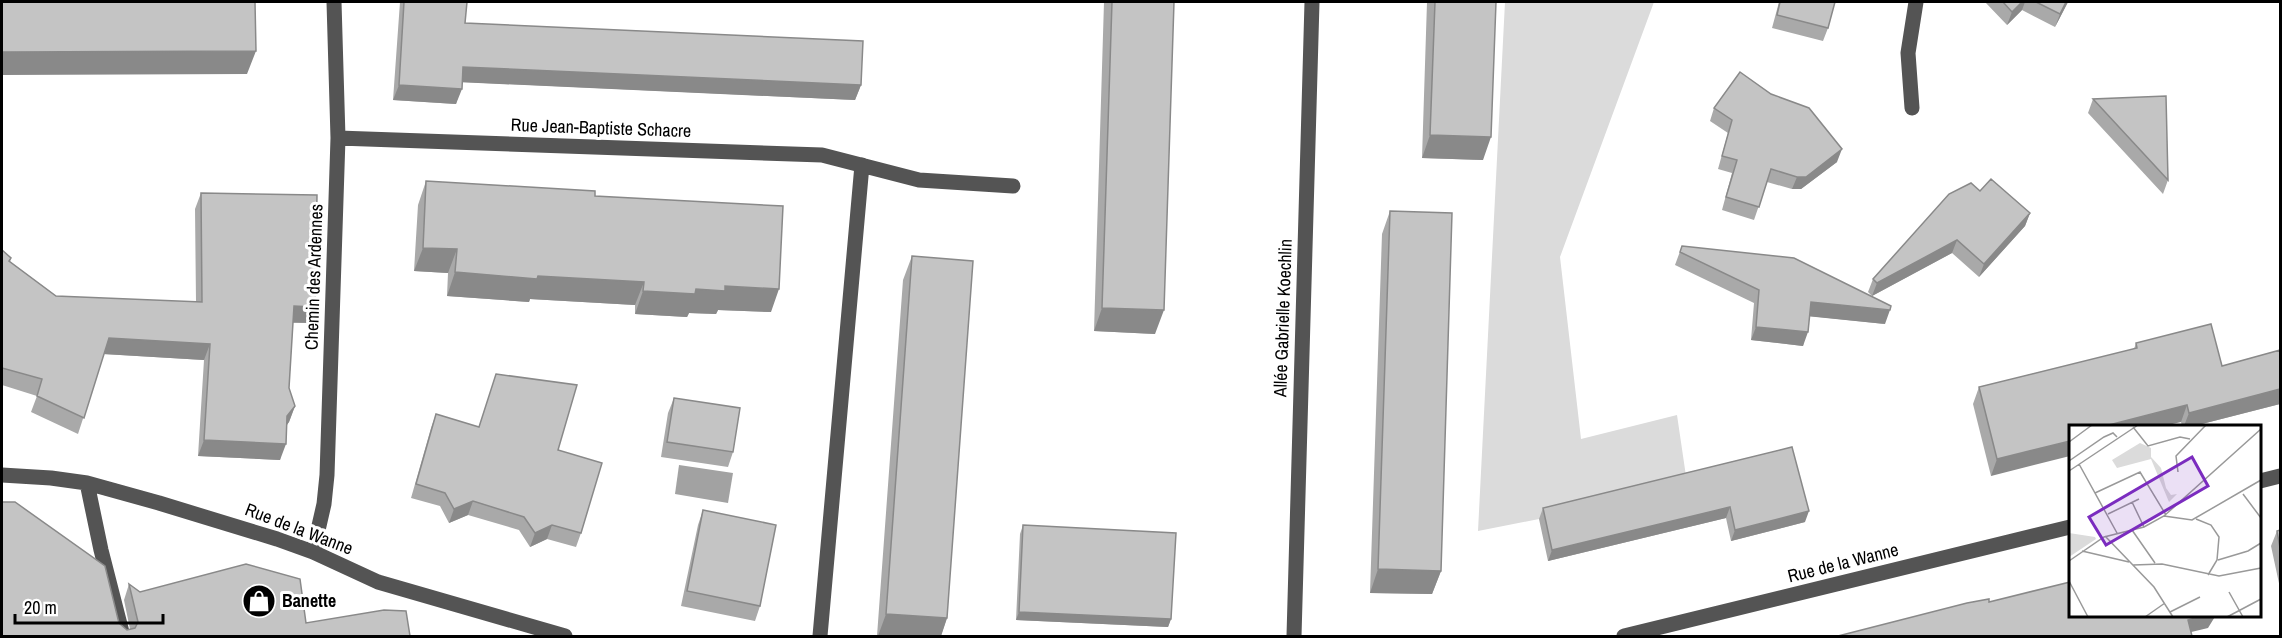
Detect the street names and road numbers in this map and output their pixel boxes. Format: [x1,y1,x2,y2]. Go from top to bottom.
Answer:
street label: Rue Jean-Baptiste Schacre [510,112,692,143]
street label: Chemin des Ardennes [298,204,329,350]
street label: Allée Gabrielle Koechlin [1267,238,1298,399]
street label: Rue de la Wanne [242,497,357,561]
street label: Rue de la Wanne [1785,537,1901,588]

